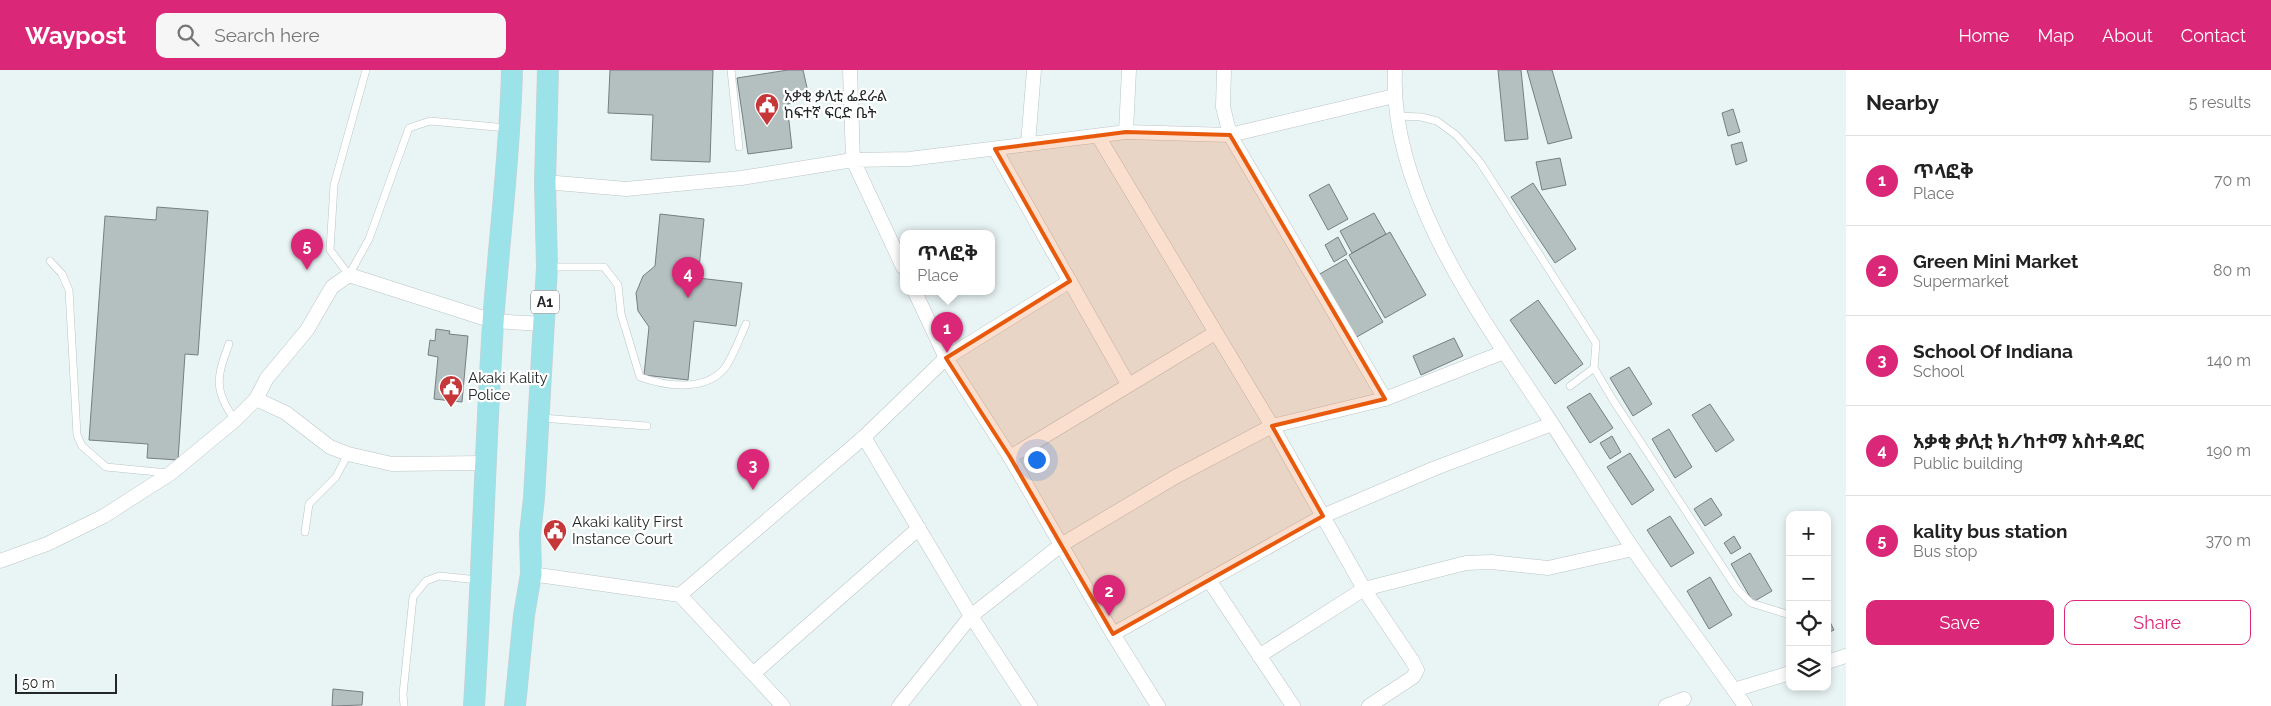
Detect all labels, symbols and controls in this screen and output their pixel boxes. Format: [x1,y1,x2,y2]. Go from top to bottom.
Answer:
search box [156,13,506,58]
text: Waypost [25,21,126,50]
icon: search [174,21,202,49]
text: Search here [214,24,320,46]
text: Home [1958,25,2009,46]
text: Map [2037,25,2074,46]
text: About [2102,25,2153,46]
text: Contact [2181,25,2246,46]
place label: አቃቂ ቃሊቲ ፌደራል ከፍተኛ ፍርድ ቤት [784,87,887,122]
text: Nearby [1866,90,1939,115]
public building icon: አቃቂ ቃሊቲ ፌደራል ከፍተኛ ፍርድ ቤት [754,92,780,126]
text: 5 results [2189,93,2251,112]
text: ጥላፎቅ [1913,160,1974,182]
text: 1 [1878,171,1886,190]
text: 70 m [2214,171,2251,190]
text: Place [1913,184,1954,203]
pin: 5 [291,229,323,270]
popup [900,230,995,295]
text: ጥላፎቅ [917,242,978,264]
text: Green Mini Market [1913,250,2078,272]
pin: 4 [672,257,704,298]
text: 2 [1877,261,1887,280]
text: 80 m [2213,261,2251,280]
text: Place [917,266,958,285]
text: Supermarket [1913,272,2009,291]
road number: A1 [531,290,559,313]
pin: 1 [931,312,963,353]
text: School Of Indiana [1913,340,2073,362]
text: 3 [1878,351,1886,370]
text: 140 m [2207,351,2251,370]
text: School [1913,362,1964,381]
place label: Akaki Kality Police [468,369,548,404]
public building icon: Akaki Kality Police [438,374,464,408]
text: አቃቂ ቃሊቲ ክ/ከተማ አስተዳደር [1913,430,2144,452]
text: 4 [1877,441,1887,460]
text: 190 m [2206,441,2251,460]
your location [1024,447,1050,473]
pin: 3 [737,449,769,490]
text: Public building [1913,454,2023,473]
map controls [1786,511,1831,691]
button: + [1786,511,1831,556]
place label: Akaki kality First Instance Court [572,513,683,548]
public building icon: Akaki kality First Instance Court [542,518,568,552]
text: kality bus station [1913,520,2067,542]
text: 5 [1878,531,1886,550]
text: 370 m [2205,531,2251,550]
text: Bus stop [1913,542,1977,561]
button: − [1786,556,1831,601]
pin: 2 [1093,575,1125,616]
button: Save [1866,600,2054,645]
button: Share [2064,600,2251,645]
button: locate [1786,601,1831,646]
button: layers [1786,646,1831,691]
scale bar [15,671,118,694]
text: 50 m [22,675,55,691]

